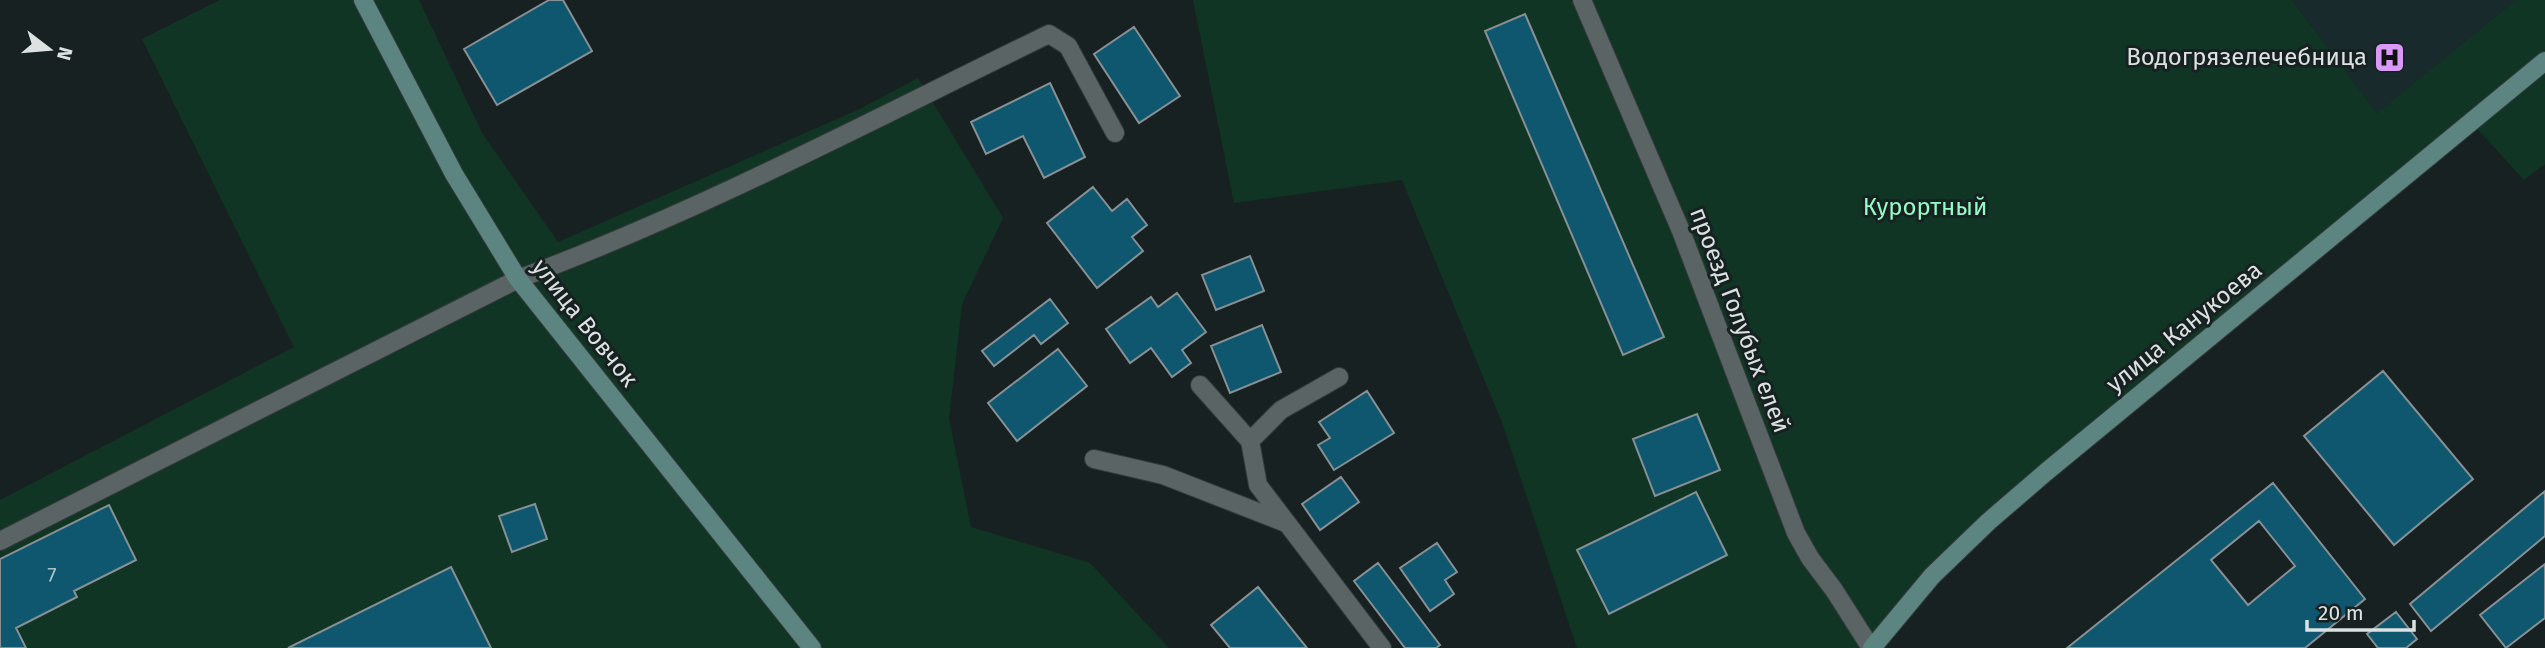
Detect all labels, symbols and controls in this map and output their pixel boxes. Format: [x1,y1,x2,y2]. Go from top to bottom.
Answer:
north arrow [14,14,84,84]
hospital icon: Водогрязелечебница [2373,40,2407,74]
place label: Водогрязелечебница [2126,43,2367,71]
text: N [52,44,78,63]
park label: Курортный [1863,193,1987,221]
street label: проезд Голубых елей [1684,203,1796,437]
street label: улица Вовчок [526,253,644,393]
street label: улица Канукоева [2101,256,2267,398]
house number: 7 [47,562,57,588]
scale bar [2307,588,2414,632]
text: 20 m [2318,600,2364,626]

